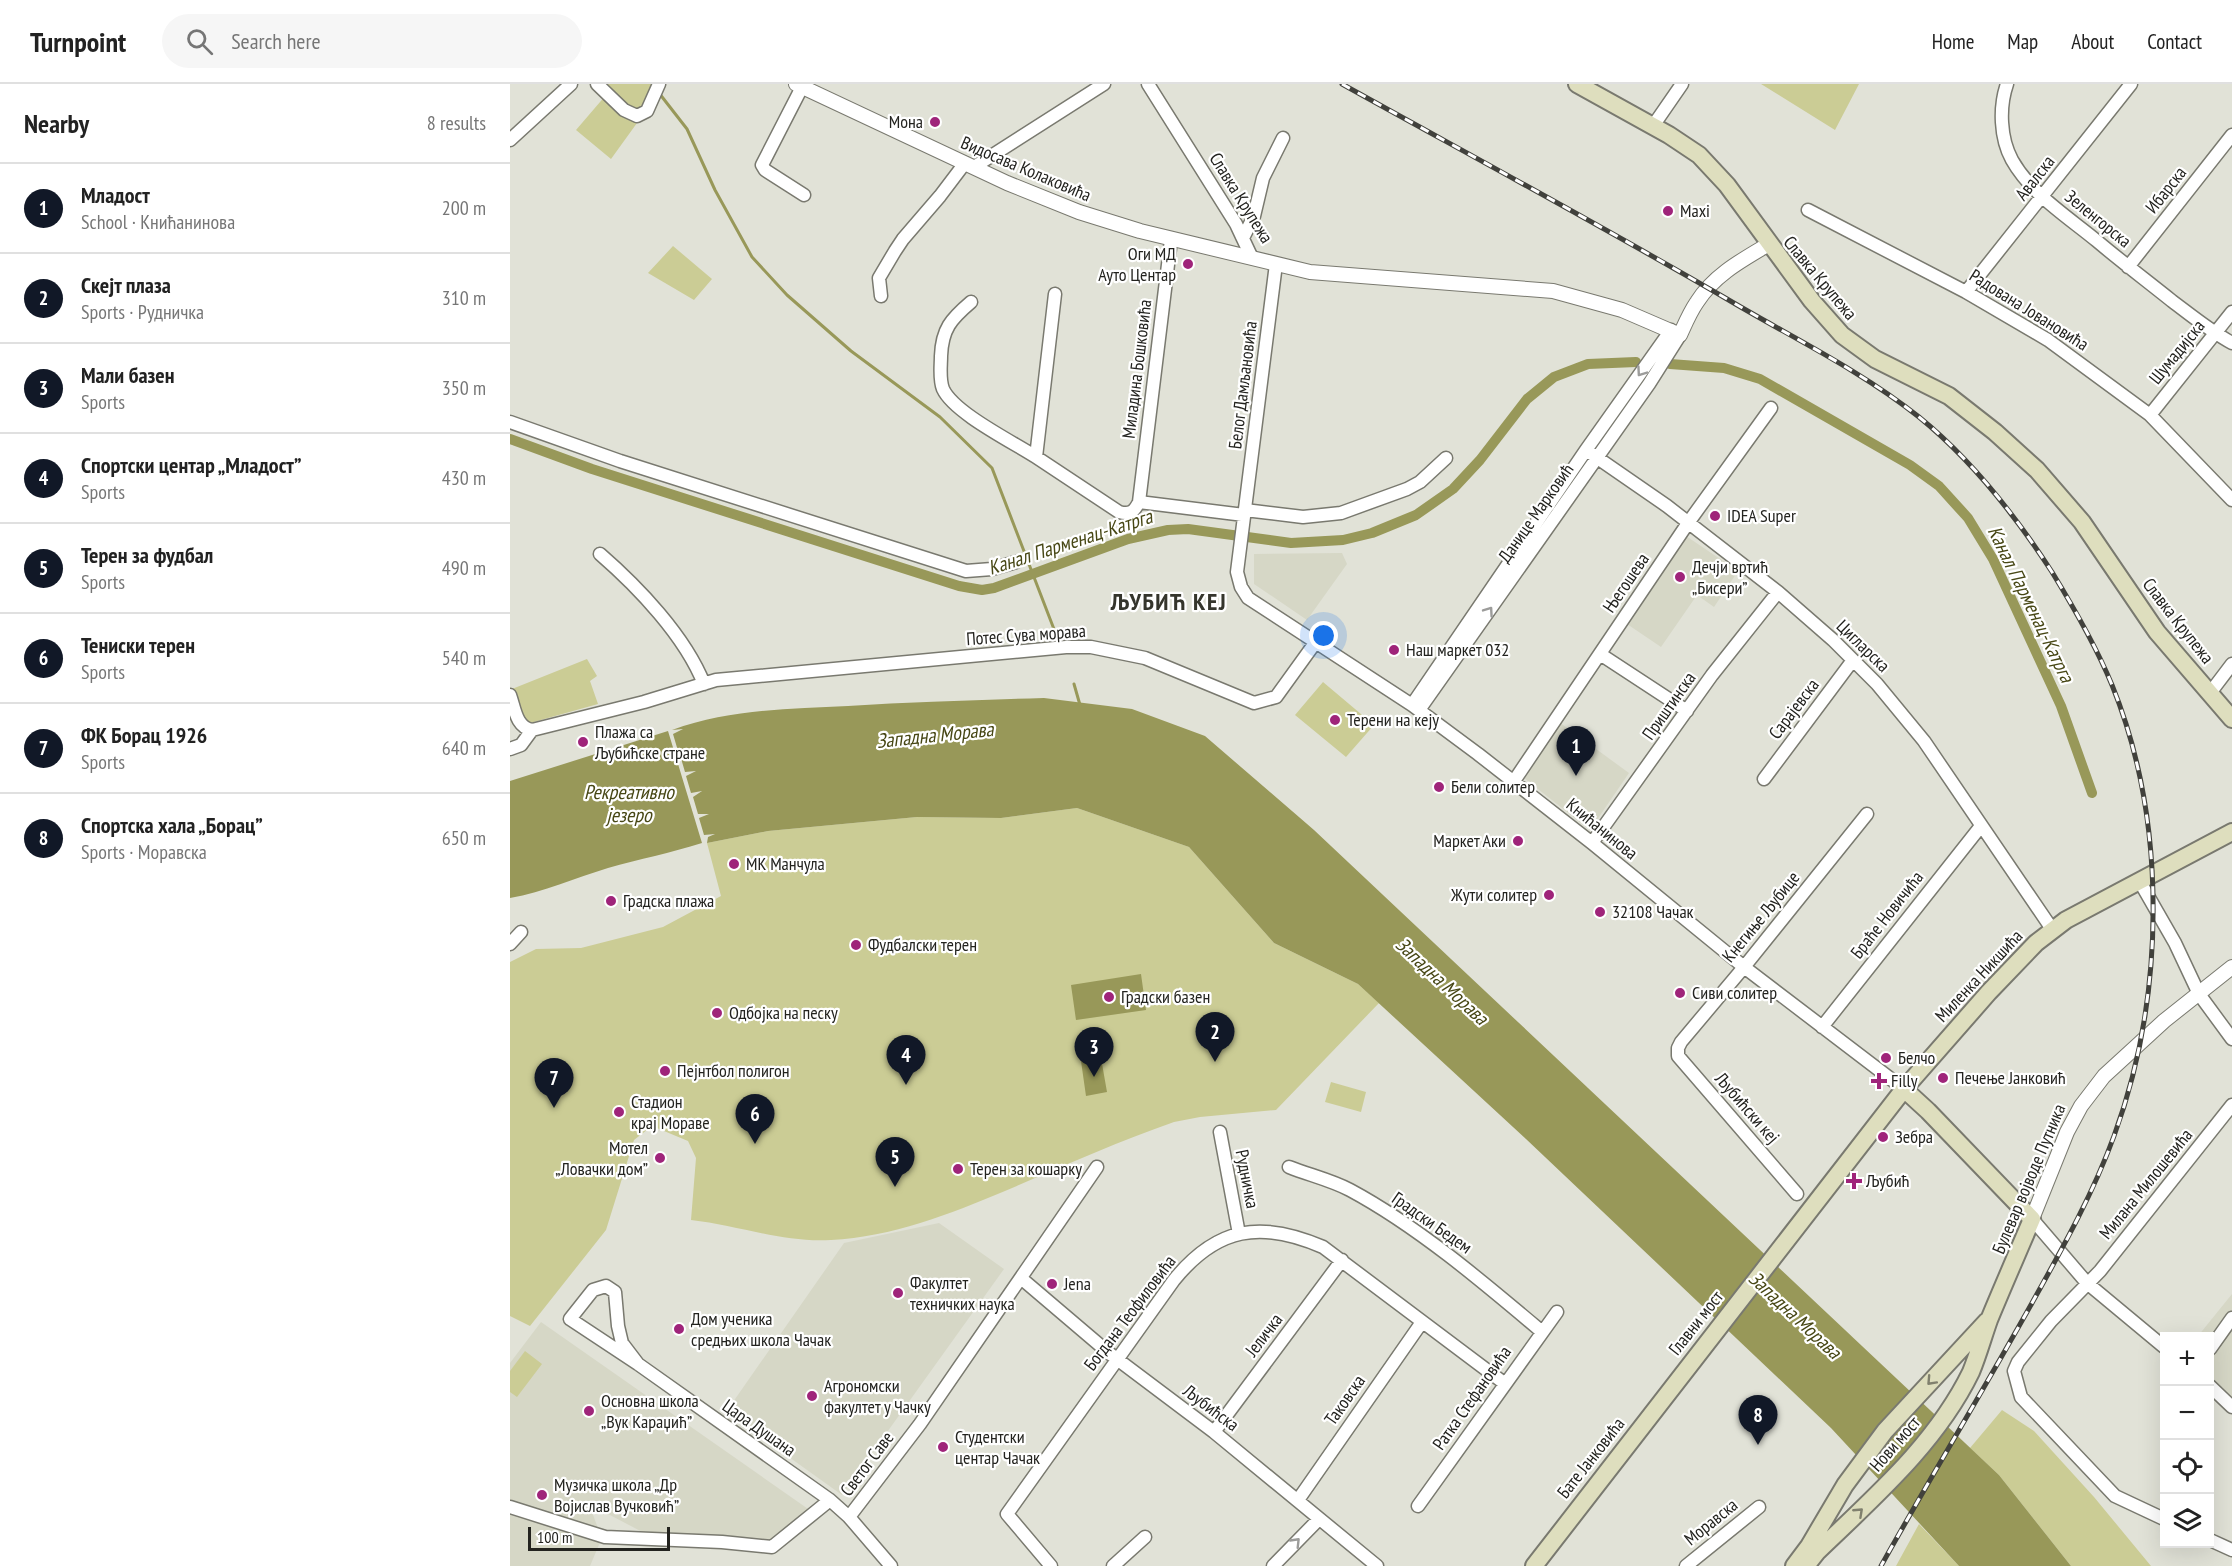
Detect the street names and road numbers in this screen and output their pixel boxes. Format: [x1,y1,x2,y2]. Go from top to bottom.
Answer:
street label: Видосава Колаковића [958,131,1095,206]
street label: Славка Крупежа [1204,148,1278,247]
street label: Авалска [2010,151,2059,205]
street label: Ибарска [2140,162,2191,218]
street label: Зеленгорска [2060,185,2136,252]
street label: Славка Крупежа [1779,231,1862,324]
street label: Радована Јовановића [1965,264,2093,355]
street label: Миладина Бошковића [1117,298,1156,440]
street label: Шумадијска [2144,315,2210,389]
street label: Белог Дамљановића [1223,320,1262,450]
street label: Данице Марковић [1493,459,1578,567]
street label: Његошева [1597,549,1654,617]
street label: Славка Крупежа [2138,573,2219,668]
street label: Цигларска [1832,615,1895,677]
street label: Потес Сува морава [965,619,1087,650]
street label: Приштинска [1637,667,1700,744]
street label: Сарајевска [1763,674,1824,743]
street label: Книћанинова [1562,793,1643,864]
street label: Кнегиње Љубице [1717,866,1804,967]
street label: Браће Новичића [1845,866,1928,963]
street label: Миленка Никшића [1930,925,2027,1027]
street label: Љубићски кеј [1710,1067,1785,1148]
street label: Булевар војводе Путника [1987,1100,2070,1257]
street label: Милана Милошевића [2094,1124,2197,1244]
street label: Рудничка [1231,1147,1264,1210]
street label: Градски Бедем [1388,1187,1477,1259]
street label: Богдана Теофиловића [1079,1250,1181,1375]
street label: Главни мост [1663,1286,1728,1359]
street label: Јеличка [1239,1309,1287,1362]
street label: Ратка Стефановића [1427,1341,1516,1454]
street label: Таковска [1319,1370,1370,1429]
street label: Љубићска [1178,1379,1244,1436]
street label: Цара Душана [718,1394,801,1461]
street label: Нови мост [1864,1411,1925,1476]
street label: Бате Јанковића [1552,1413,1629,1503]
street label: Светог Саве [835,1427,898,1501]
street label: Моравска [1679,1493,1742,1550]

